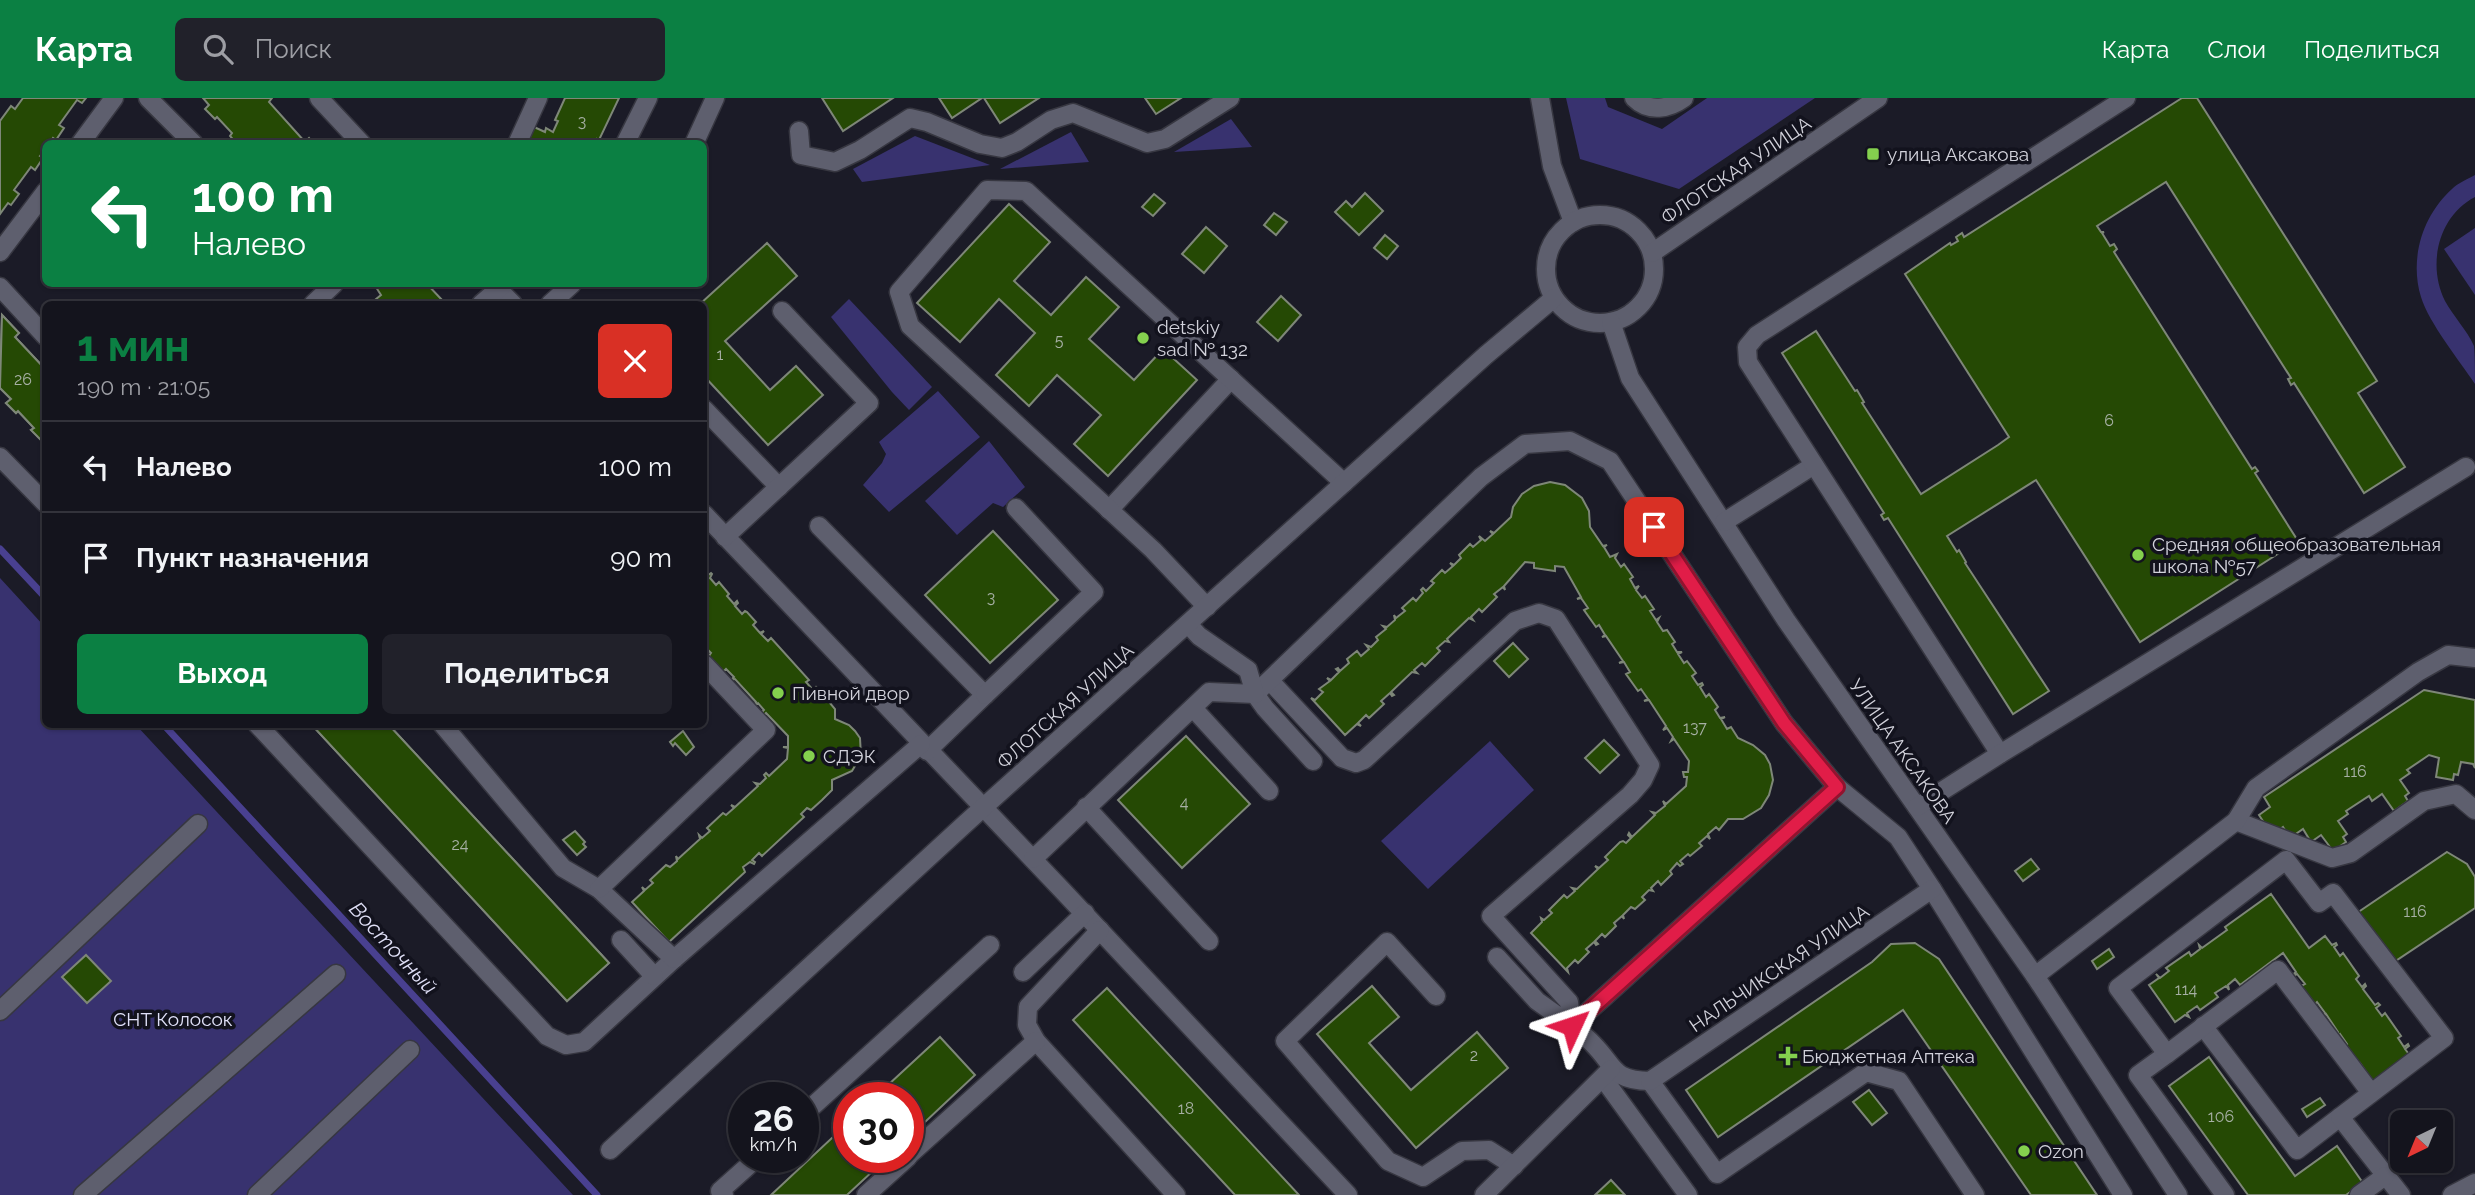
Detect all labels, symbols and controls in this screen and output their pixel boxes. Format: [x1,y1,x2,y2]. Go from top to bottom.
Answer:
search box [175,18,665,81]
text: Карта [35,30,133,69]
icon: search [199,30,237,68]
text: Поиск [255,34,332,64]
text: Карта [2102,35,2169,64]
text: Слои [2207,35,2266,64]
text: Поделиться [2304,35,2440,64]
house number: 3 [578,112,586,131]
street label: ФЛОТСКАЯ УЛИЦА [1657,112,1815,228]
place label: улица Аксакова [1887,143,2029,165]
marker: улица Аксакова [1865,146,1881,162]
text: 100 m [192,166,334,223]
icon: left [77,168,168,259]
text: Налево [192,225,306,262]
place label: detskiy sad № 132 [1157,316,1248,360]
text: 1 мин [77,322,190,371]
button: close [598,324,672,398]
marker: detskiy sad № 132 [1135,330,1151,346]
house number: 5 [1055,331,1064,350]
house number: 1 [717,345,724,364]
house number: 26 [14,370,32,389]
text: 190 m · 21:05 [77,373,210,400]
house number: 6 [2104,411,2114,430]
icon: left [77,448,115,486]
text: Налево [136,452,232,482]
text: 100 m [599,452,672,482]
pin [1624,497,1684,557]
icon: arrive [1635,508,1673,546]
place label: Средняя общеобразовательная школа №57 [2152,533,2441,577]
icon: arrive [77,539,115,577]
text: Пункт назначения [136,543,369,573]
text: 90 m [610,543,672,573]
marker: Средняя общеобразовательная школа №57 [2130,547,2146,563]
house number: 3 [987,588,995,607]
button: Выход [77,634,368,714]
button: Поделиться [382,634,672,714]
street label: ФЛОТСКАЯ УЛИЦА [992,639,1138,773]
street label: УЛИЦА АКСАКОВА [1845,675,1961,827]
place label: Пивной двор [792,682,910,704]
marker: Пивной двор [770,685,786,701]
house number: 137 [1683,718,1707,737]
place label: СДЭК [823,745,876,767]
marker: СДЭК [801,748,817,764]
house number: 116 [2343,762,2367,781]
house number: 4 [1180,793,1189,812]
house number: 24 [451,835,469,854]
water label: Восточный [344,896,442,999]
street label: НАЛЬЧИКСКАЯ УЛИЦА [1685,900,1873,1036]
house number: 116 [2403,902,2427,921]
house number: 114 [2175,980,2197,999]
position arrow [1535,989,1609,1063]
park label: СНТ Колосок [113,1008,233,1030]
place label: Бюджетная Аптека [1802,1045,1975,1067]
house number: 2 [1470,1046,1478,1065]
marker: Бюджетная Аптека [1780,1048,1796,1064]
speed limit sign: 30 [833,1082,924,1173]
text: 26 [753,1098,794,1139]
house number: 18 [1178,1099,1194,1118]
house number: 106 [2208,1107,2234,1126]
north arrow [2390,1110,2454,1172]
map controls [2390,1110,2453,1173]
text: km/h [750,1134,797,1155]
place label: Ozon [2038,1140,2084,1162]
marker: Ozon [2016,1143,2032,1159]

